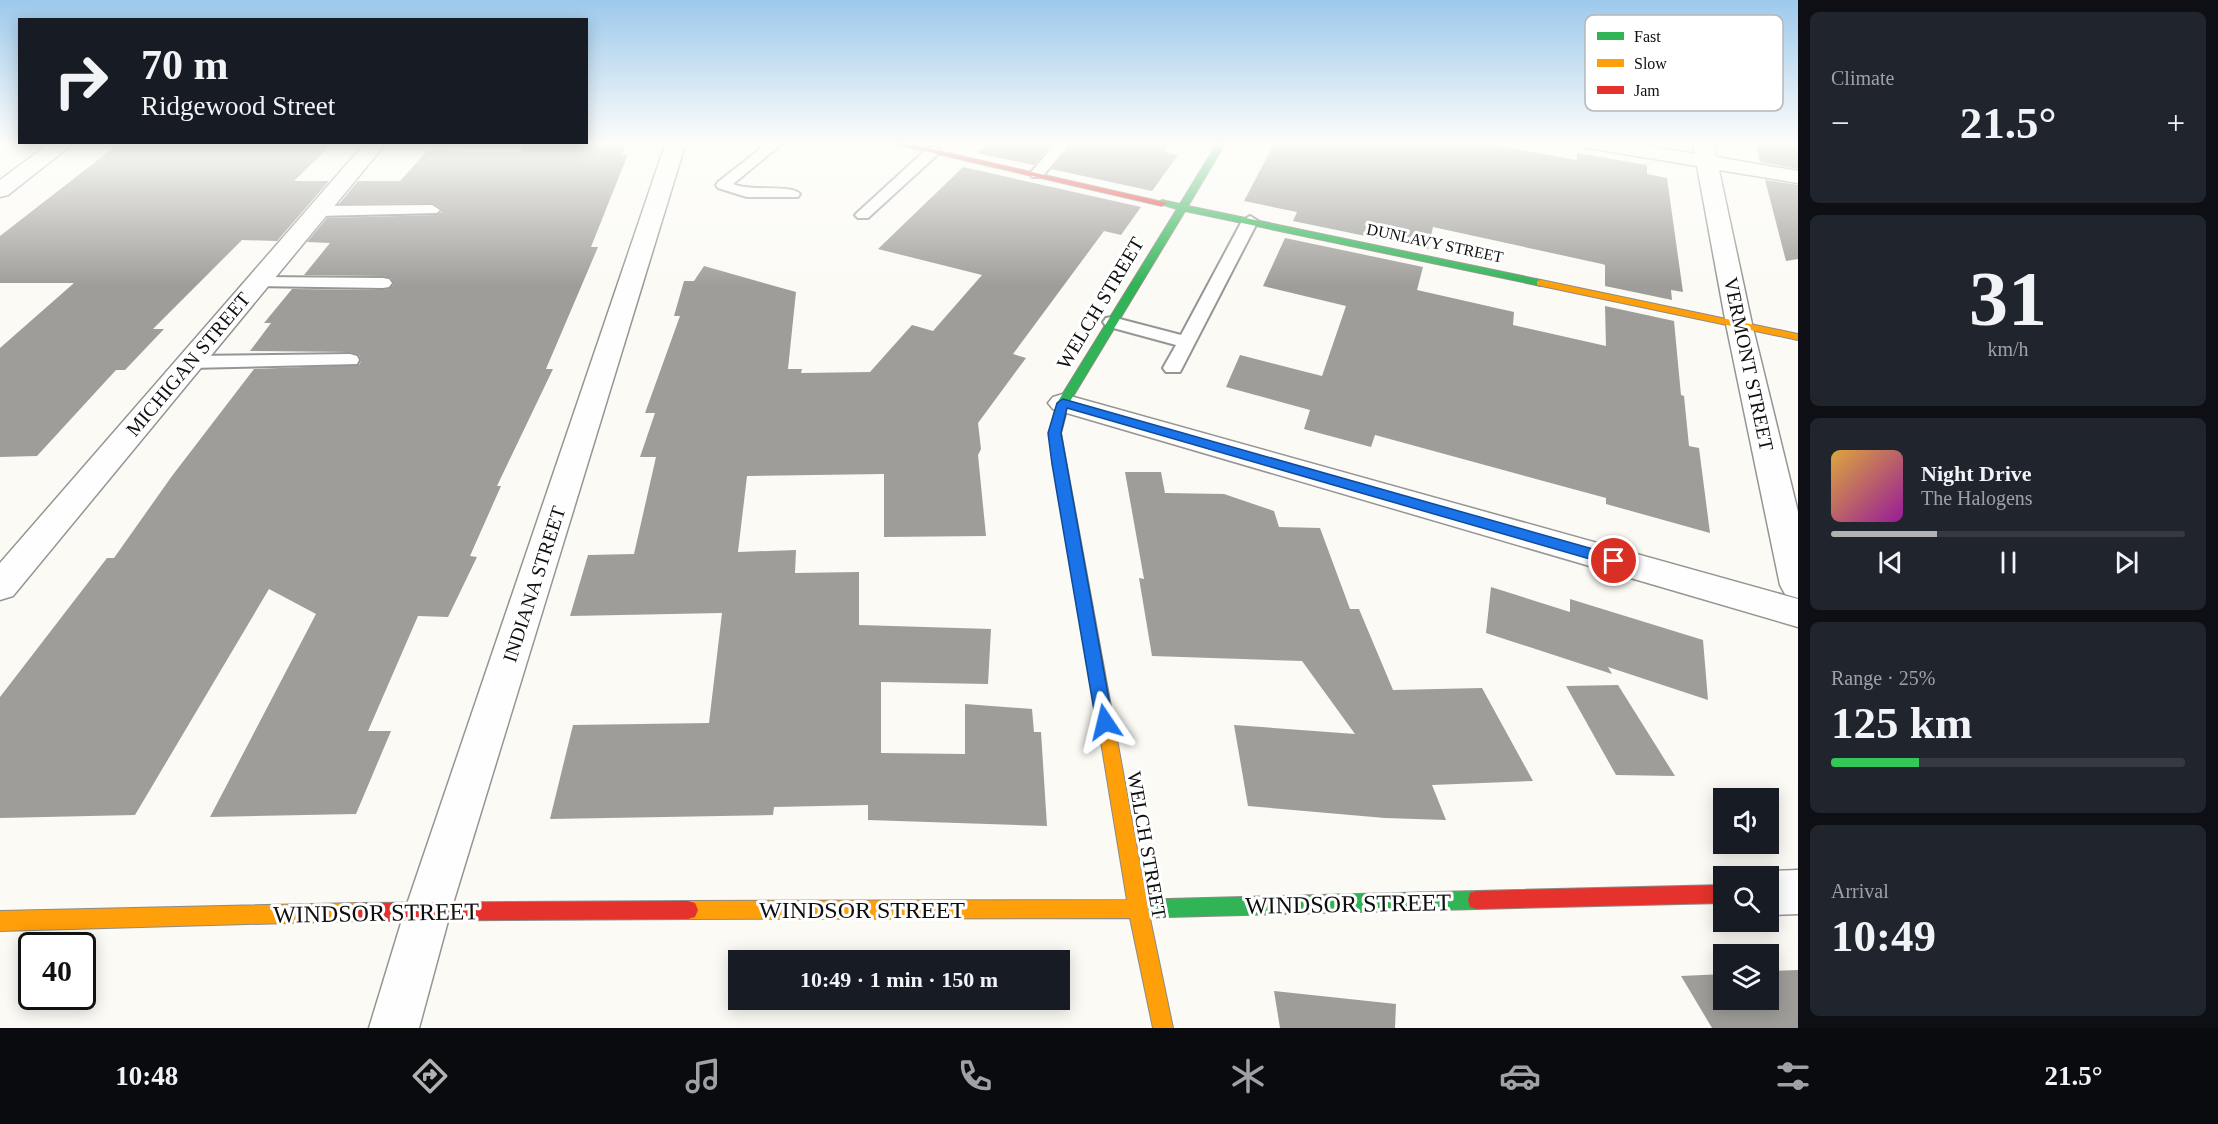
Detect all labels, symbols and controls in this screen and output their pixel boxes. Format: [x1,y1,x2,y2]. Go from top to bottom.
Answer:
legend [1585,15,1783,111]
text: Fast [1634,28,1661,45]
icon: right [42,42,120,120]
text: 70 m [141,42,229,88]
text: Slow [1634,55,1667,72]
text: Climate [1831,67,1894,89]
text: Jam [1634,82,1660,99]
text: Ridgewood Street [141,91,335,121]
text: 21.5° [1960,98,2056,148]
text: − [1831,105,1850,141]
text: + [2166,105,2185,141]
street label: DUNLAVY STREET [1365,220,1505,266]
street label: WELCH STREET [1052,233,1148,373]
text: 31 [1969,255,2047,342]
street label: VERMONT STREET [1720,275,1778,453]
street label: MICHIGAN STREET [122,288,254,440]
text: km/h [1987,338,2029,360]
text: Night Drive [1921,461,2032,486]
text: The Halogens [1921,487,2033,509]
street label: INDIANA STREET [498,503,570,665]
pin [1588,535,1639,586]
icon: arrive [1597,544,1630,577]
icon: previous [1874,546,1907,579]
icon: pause [1992,546,2025,579]
icon: next [2110,546,2143,579]
text: Range · 25% [1831,667,1935,689]
position arrow [1073,690,1137,754]
text: 125 km [1831,698,1972,748]
street label: WELCH STREET [1123,770,1171,920]
map controls [1713,788,1779,1010]
button: sound [1713,788,1779,854]
button: search [1713,866,1779,932]
text: Arrival [1831,880,1889,902]
street label: WINDSOR STREET [1245,889,1452,919]
street label: WINDSOR STREET [759,897,965,923]
street label: WINDSOR STREET [273,898,480,928]
text: 10:49 [1831,911,1936,961]
speed limit sign: 40 [18,932,96,1010]
button: layers [1713,944,1779,1010]
text: 10:49 · 1 min · 150 m [800,967,998,992]
icon: directions [409,1055,451,1097]
icon: music [682,1055,724,1097]
icon: phone [954,1055,996,1097]
icon: climate [1227,1055,1269,1097]
icon: car [1499,1055,1541,1097]
icon: filters [1772,1055,1814,1097]
text: 10:48 [115,1061,178,1091]
text: 21.5° [2045,1061,2103,1091]

